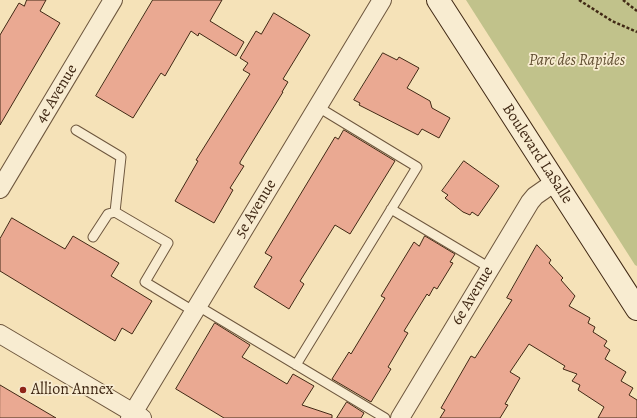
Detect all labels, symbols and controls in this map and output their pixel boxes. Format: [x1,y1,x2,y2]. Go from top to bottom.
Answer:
park label: Parc des Rapides [529,51,625,71]
street label: 4e Avenue [32,61,82,127]
street label: Boulevard LaSalle [498,100,576,208]
street label: 5e Avenue [231,176,281,242]
street label: 6e Avenue [448,263,498,329]
place label: Allion Annex [31,380,113,400]
marker: Allion Annex [18,385,28,395]

